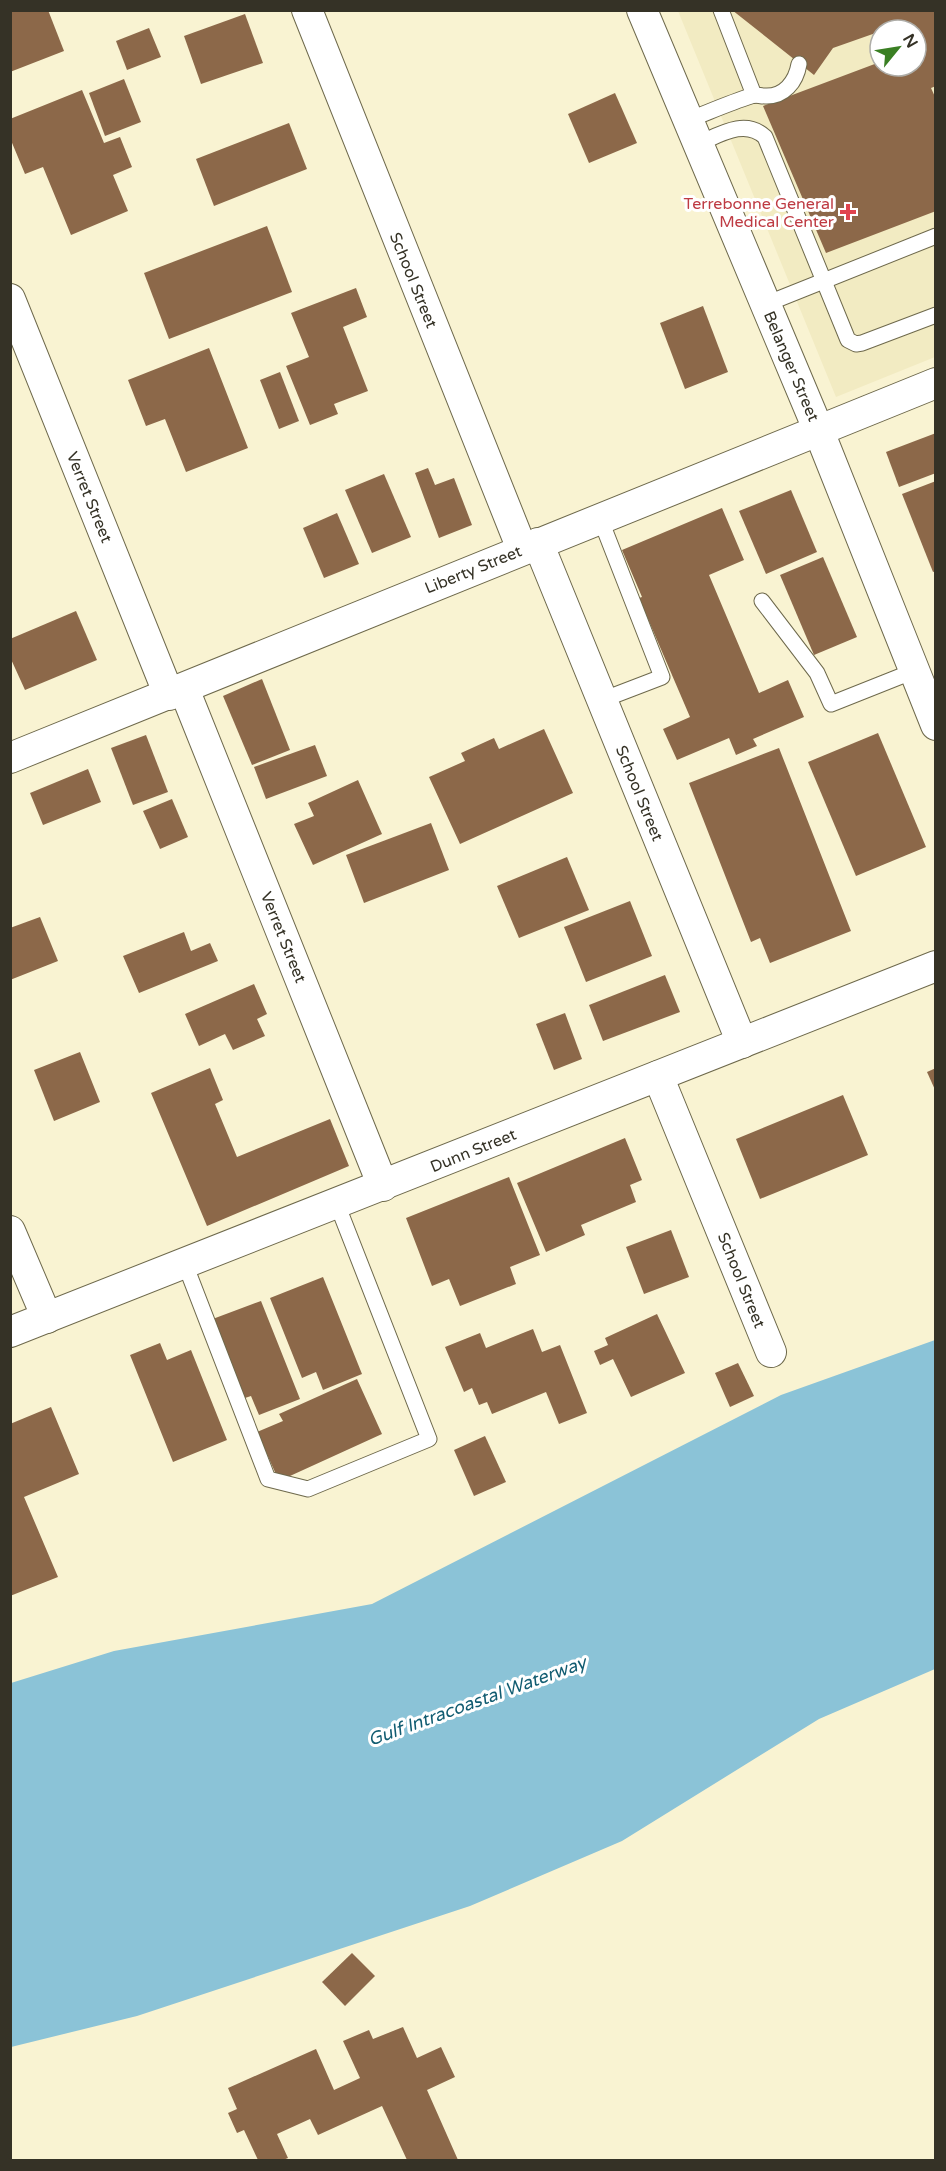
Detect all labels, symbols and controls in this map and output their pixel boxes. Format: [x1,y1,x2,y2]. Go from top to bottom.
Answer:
north arrow [868,18,928,78]
text: N [898,30,922,52]
place label: Terrebonne General Medical Center [684,194,835,232]
marker: Terrebonne General Medical Center [839,203,857,221]
street label: School Street [385,230,441,331]
street label: Belanger Street [759,308,823,425]
street label: Verret Street [62,449,116,546]
street label: Liberty Street [422,541,525,598]
street label: School Street [611,743,667,844]
street label: Verret Street [256,889,310,986]
street label: Dunn Street [427,1125,519,1177]
street label: School Street [713,1230,769,1331]
water label: Gulf Intracoastal Waterway [365,1650,591,1751]

